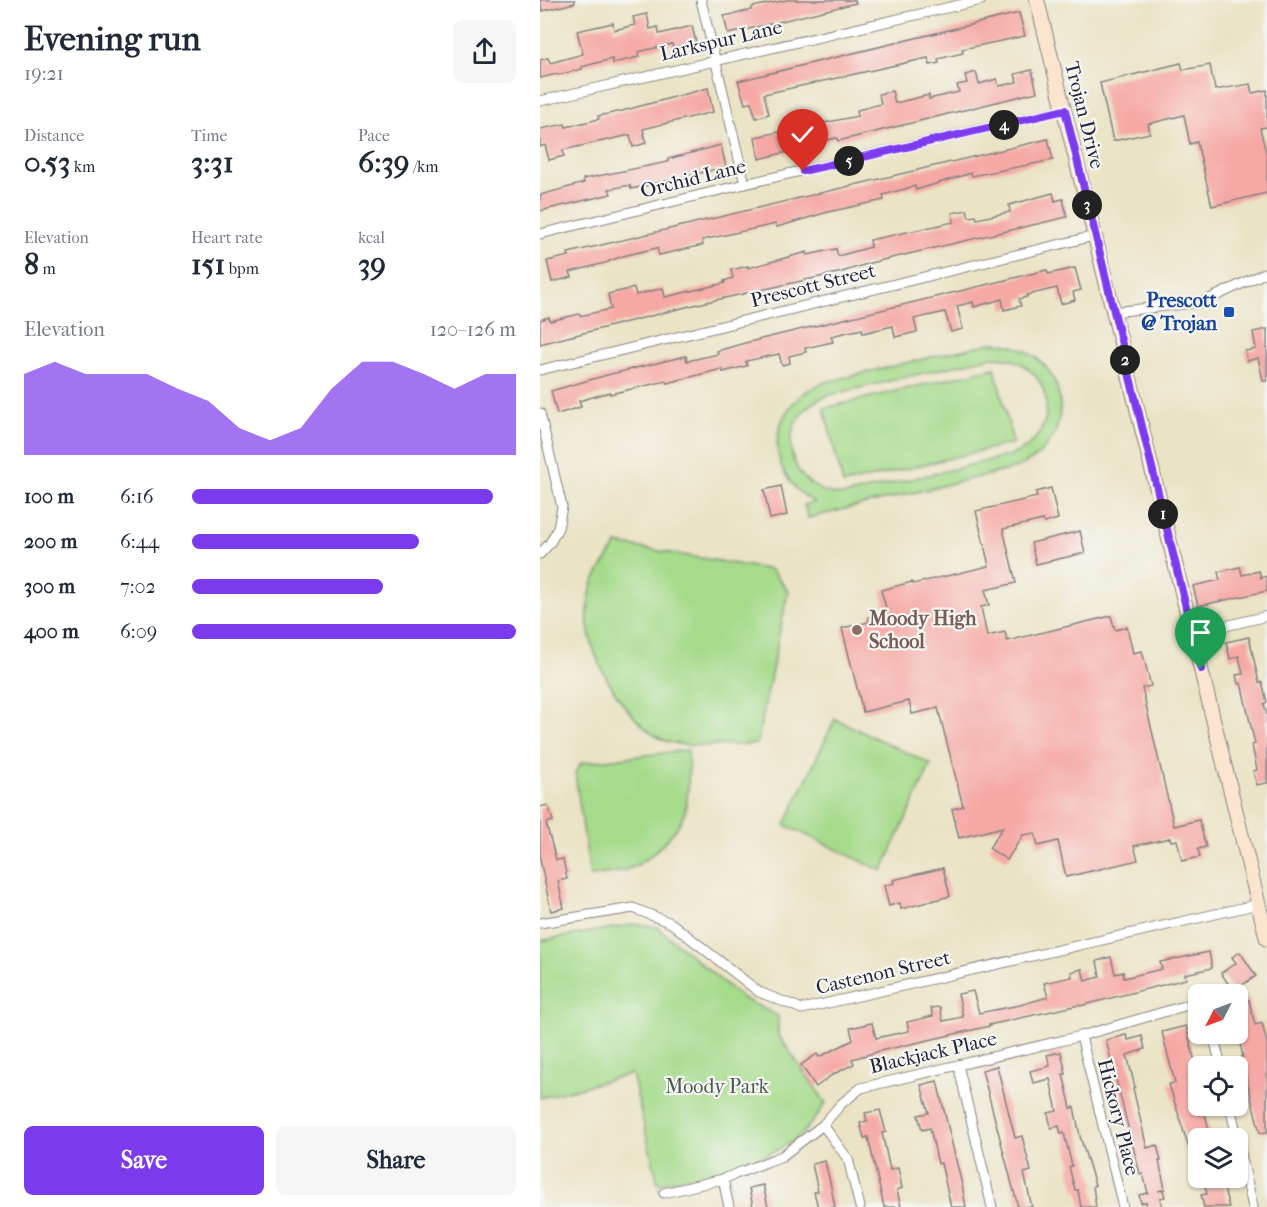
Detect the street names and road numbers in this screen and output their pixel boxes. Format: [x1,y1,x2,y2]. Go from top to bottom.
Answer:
street label: Larkspur Lane [658,15,785,66]
street label: Trojan Drive [1060,59,1109,171]
street label: Orchid Lane [638,154,748,203]
street label: Prescott Street [748,259,878,312]
street label: Castenon Street [814,946,953,999]
street label: Blackjack Place [867,1027,999,1078]
street label: Hickory Place [1093,1056,1144,1178]

